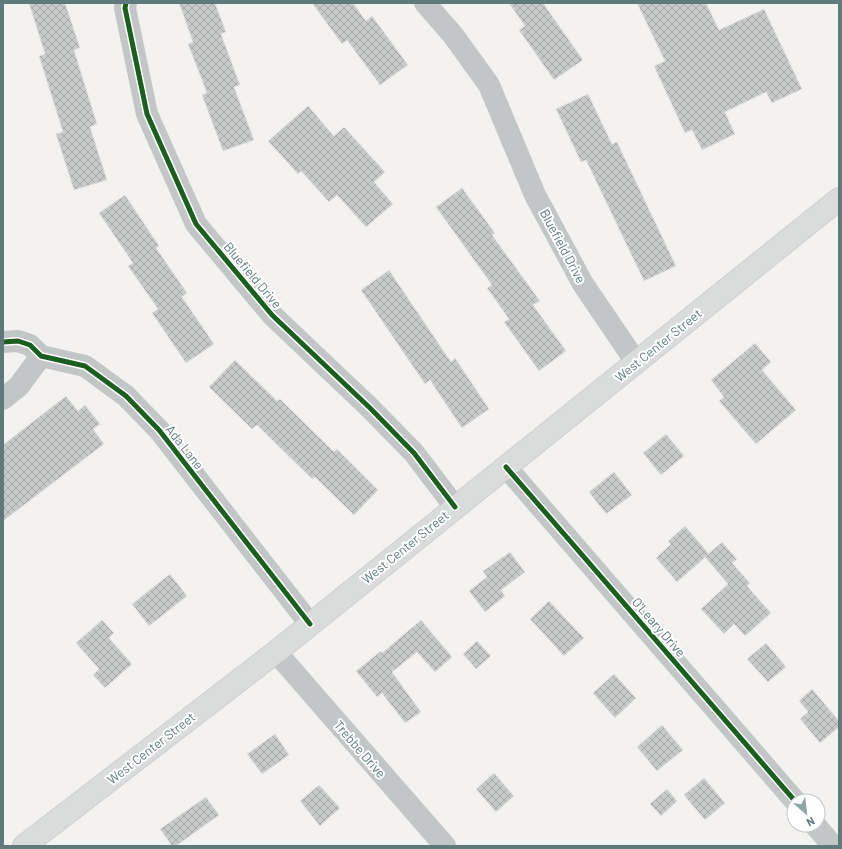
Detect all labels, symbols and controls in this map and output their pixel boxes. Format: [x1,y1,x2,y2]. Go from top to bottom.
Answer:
street label: Bluefield Drive [537,206,589,286]
street label: Bluefield Drive [221,239,285,311]
street label: West Center Street [611,305,705,385]
street label: Ada Lane [163,422,207,472]
street label: West Center Street [358,507,452,587]
street label: O'Leary Drive [629,594,689,660]
street label: West Center Street [104,709,198,787]
street label: Trebbe Drive [331,717,389,781]
north arrow [786,793,826,833]
text: N [805,815,817,830]

